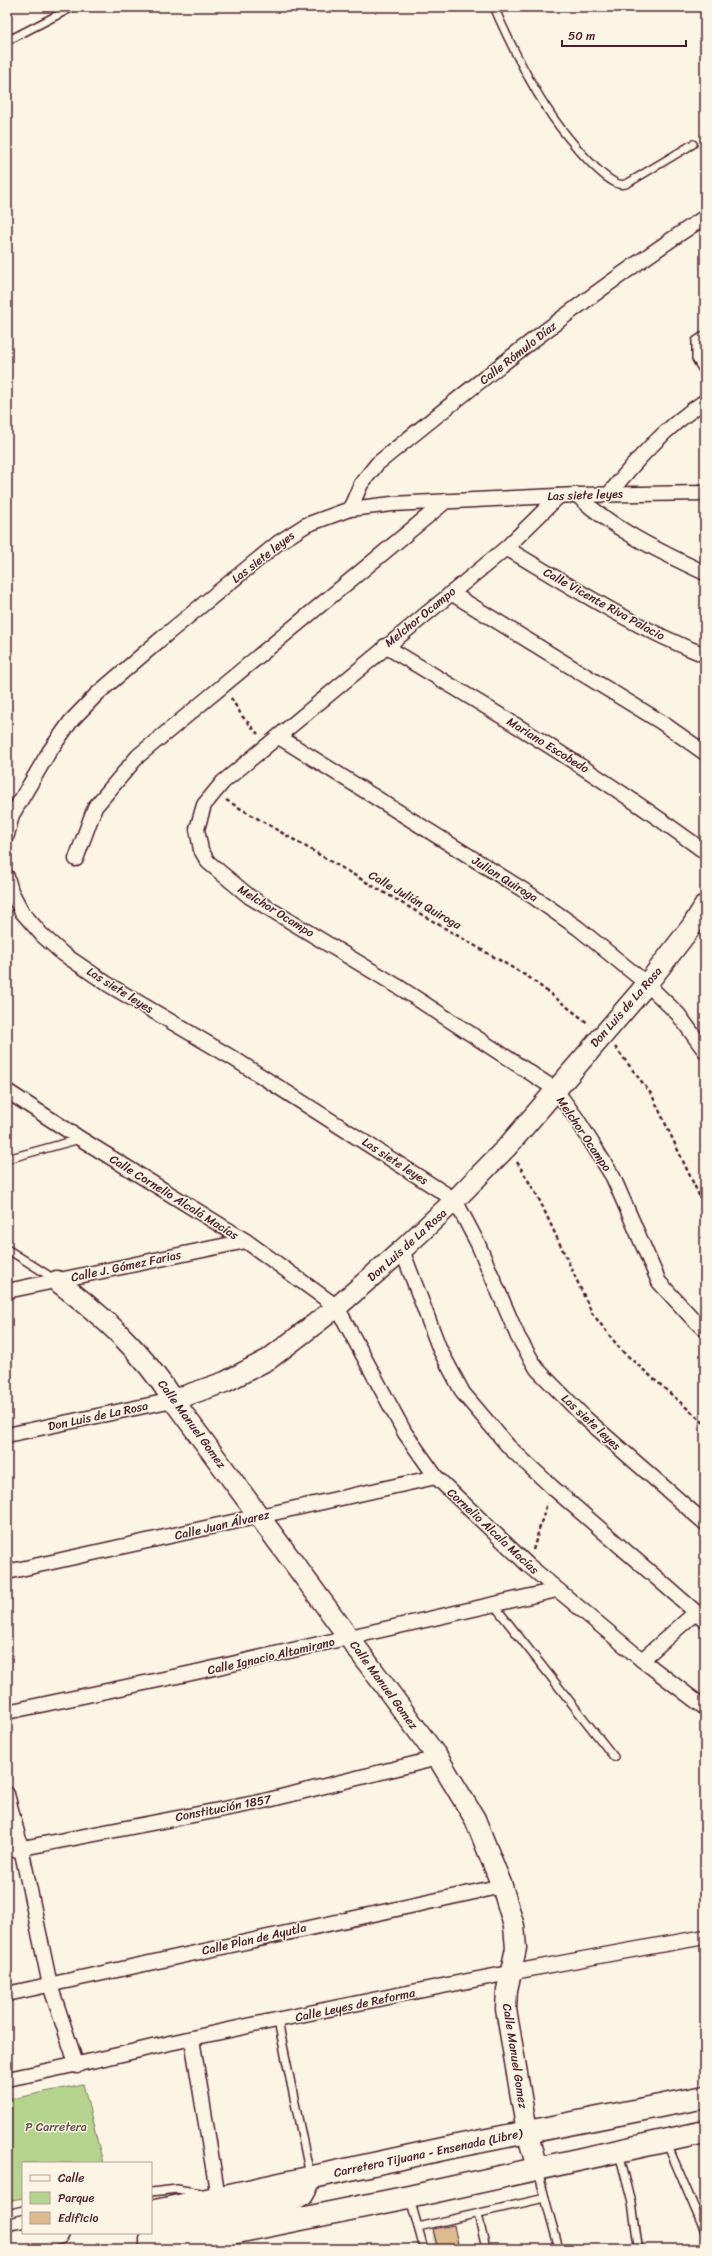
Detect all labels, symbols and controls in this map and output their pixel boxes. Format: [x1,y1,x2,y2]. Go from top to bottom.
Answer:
scale bar [562,22,686,48]
text: 50 m [568,25,595,47]
street label: Calle Rómulo Díaz [474,315,562,390]
street label: Las siete leyes [547,483,623,507]
street label: Las siete leyes [226,525,300,589]
street label: Calle Vicente Riva Palacio [539,561,669,647]
street label: Melchor Ocampo [379,581,461,653]
street label: Mariano Escobedo [502,711,594,779]
street label: Julian Quiroga [467,849,543,908]
street label: Calle Julián Quiroga [364,864,467,936]
street label: Melchor Ocampo [233,879,319,943]
street label: Las siete leyes [82,961,158,1019]
street label: Don Luis de La Rosa [584,961,668,1053]
street label: Melchor Ocampo [550,1092,618,1176]
street label: Las siete leyes [357,1131,433,1191]
street label: Calle Cornelio Alcalá Macías [105,1148,243,1246]
street label: Don Luis de La Rosa [362,1203,452,1287]
street label: Calle J. Gómez Farias [69,1243,184,1288]
street label: Calle Manuel Gomez [152,1375,232,1474]
street label: Las siete leyes [556,1388,626,1456]
street label: Don Luis de La Rosa [46,1395,150,1437]
street label: Cornelio Alcala Macías [442,1482,545,1580]
street label: Calle Juan Álvarez [172,1503,272,1547]
street label: Calle Ignacio Altamirano [205,1631,337,1681]
street label: Calle Manuel Gomez [344,1636,424,1735]
street label: Constitución 1857 [173,1788,274,1828]
street label: Calle Plan de Ayutla [200,1916,308,1962]
street label: Calle Leyes de Reforma [293,1981,418,2028]
street label: Calle Manuel Gomez [496,2002,534,2110]
park label: P Carretera [25,2116,87,2138]
street label: Carretera Tijuana - Ensenada (Libre) [332,2122,525,2184]
legend [22,2162,152,2234]
text: Calle [58,2167,85,2189]
text: Parque [58,2187,95,2209]
text: Edificio [58,2207,98,2229]

